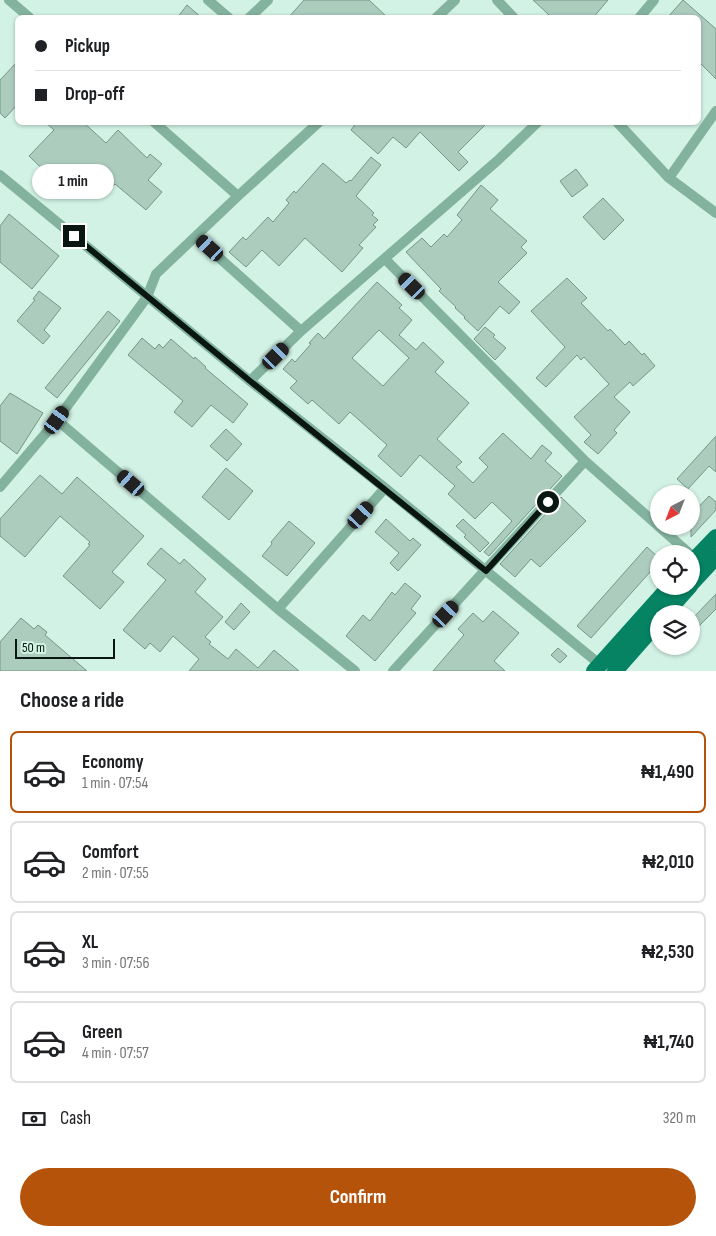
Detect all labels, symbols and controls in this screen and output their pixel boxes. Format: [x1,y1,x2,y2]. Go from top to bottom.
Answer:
text: Pickup [65,35,110,58]
text: Drop-off [65,83,125,106]
callout: 1 min [33,164,115,198]
text: 1 min [58,172,88,191]
route end [63,225,85,247]
car [193,232,226,264]
car [396,270,427,302]
car [260,340,291,372]
car [42,403,71,437]
car [114,467,147,499]
north arrow [650,485,700,535]
map controls [650,485,700,655]
route start [537,491,559,513]
car [345,499,376,531]
button: locate [650,545,700,595]
car [430,598,461,630]
button: layers [650,605,700,655]
scale bar [15,636,115,659]
text: 50 m [22,639,45,656]
text: Choose a ride [20,687,124,714]
icon: car [22,750,67,795]
text: Economy [82,751,144,774]
text: ₦1,490 [641,761,694,784]
text: 1 min · 07:54 [82,774,148,793]
icon: car [22,840,67,885]
text: Comfort [82,841,139,864]
text: ₦2,010 [642,851,694,874]
text: 2 min · 07:55 [82,864,149,883]
icon: car [22,930,67,975]
text: XL [82,931,98,954]
text: ₦2,530 [642,941,694,964]
text: 3 min · 07:56 [82,954,149,973]
icon: car [22,1020,67,1065]
text: Green [82,1021,122,1044]
text: ₦1,740 [644,1031,694,1054]
text: 4 min · 07:57 [82,1044,149,1063]
icon: cash [20,1105,48,1133]
text: Cash [60,1107,91,1130]
text: 320 m [663,1109,696,1128]
button: Confirm [20,1168,696,1226]

